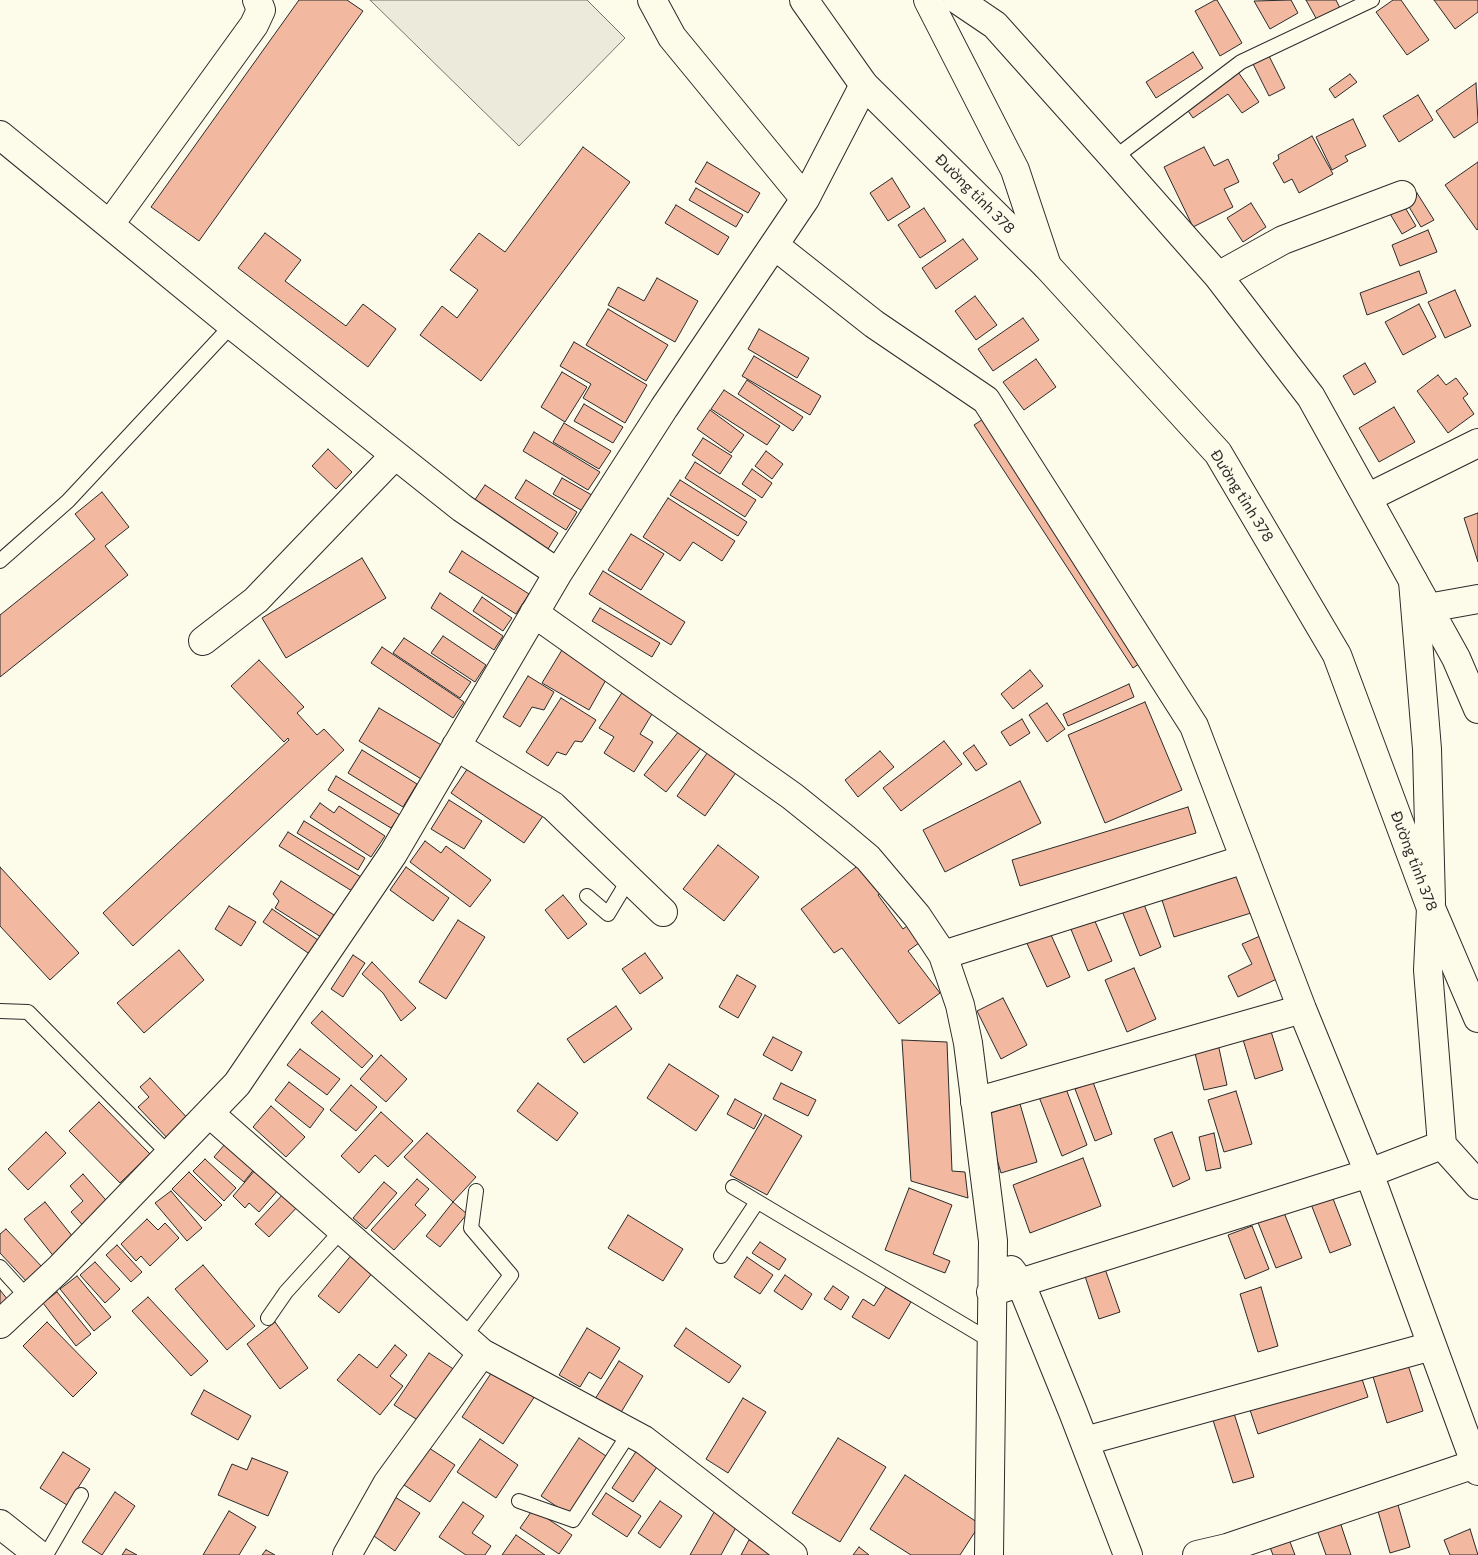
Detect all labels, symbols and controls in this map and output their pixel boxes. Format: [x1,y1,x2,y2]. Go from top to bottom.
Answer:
street label: Đường tỉnh 378 [931,150,1019,238]
street label: Đường tỉnh 378 [1206,447,1278,545]
street label: Đường tỉnh 378 [1387,809,1441,913]

